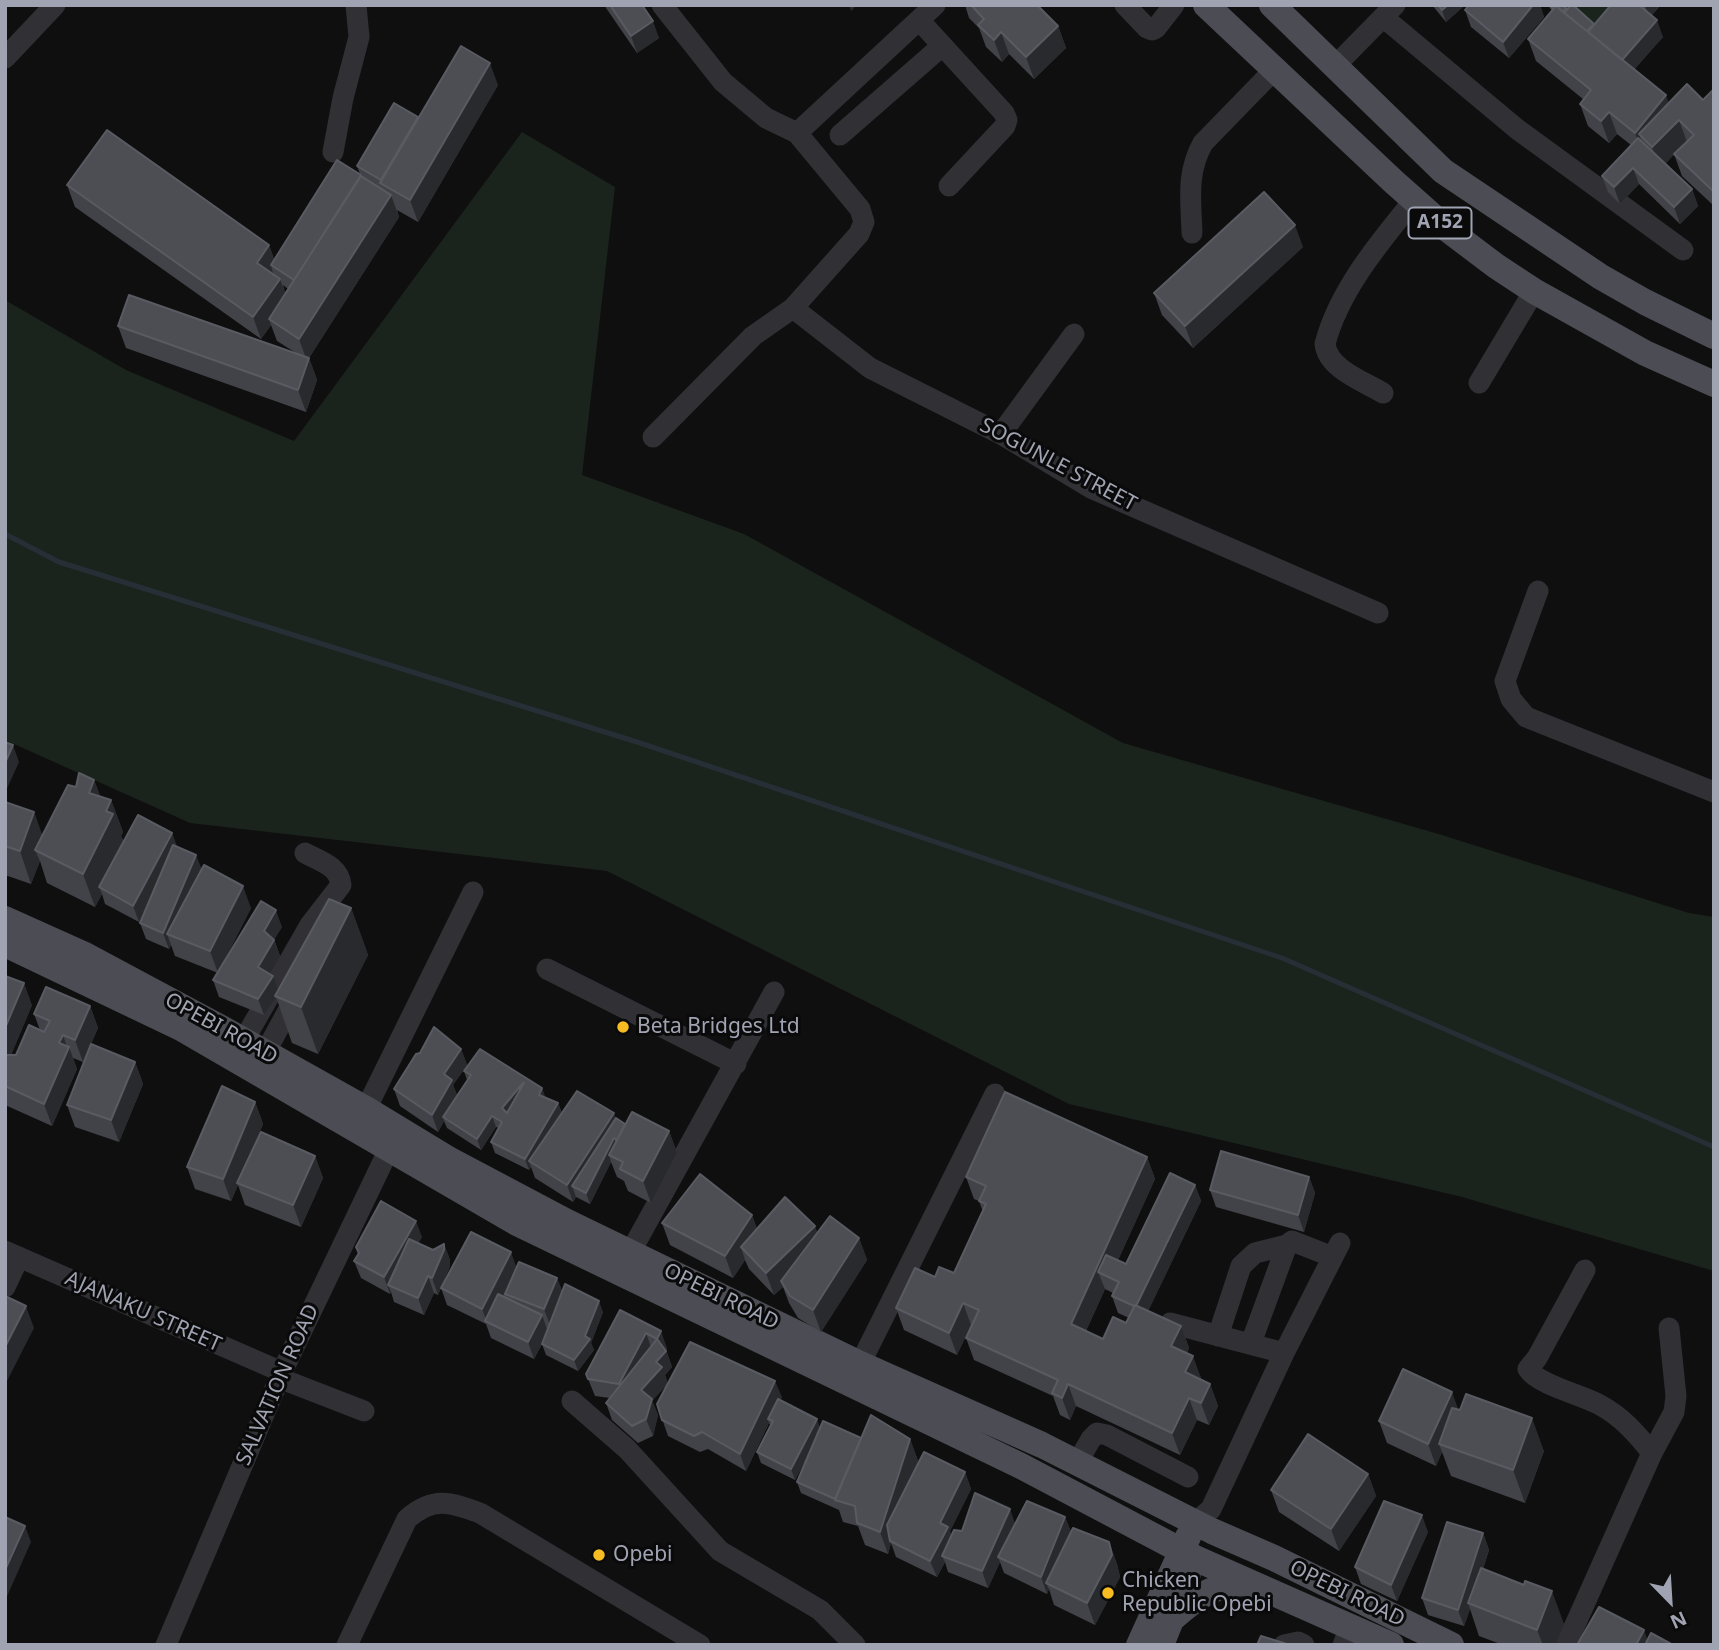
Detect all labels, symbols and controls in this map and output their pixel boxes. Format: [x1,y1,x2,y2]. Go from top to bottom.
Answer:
road number: A152 [1408,208,1472,238]
street label: SOGUNLE STREET [975,413,1141,517]
street label: OPEBI ROAD [160,988,282,1070]
place label: Beta Bridges Ltd [637,1014,800,1040]
marker: Beta Bridges Ltd [615,1019,631,1035]
street label: OPEBI ROAD [659,1258,783,1336]
street label: AJANAKU STREET [61,1266,225,1358]
street label: SALVATION ROAD [231,1301,325,1469]
place label: Opebi [613,1542,672,1568]
marker: Opebi [591,1547,607,1563]
street label: OPEBI ROAD [1285,1555,1409,1633]
north arrow [1635,1566,1705,1636]
place label: Chicken Republic Opebi [1122,1568,1272,1618]
marker: Chicken Republic Opebi [1100,1585,1116,1601]
text: N [1666,1605,1691,1635]

